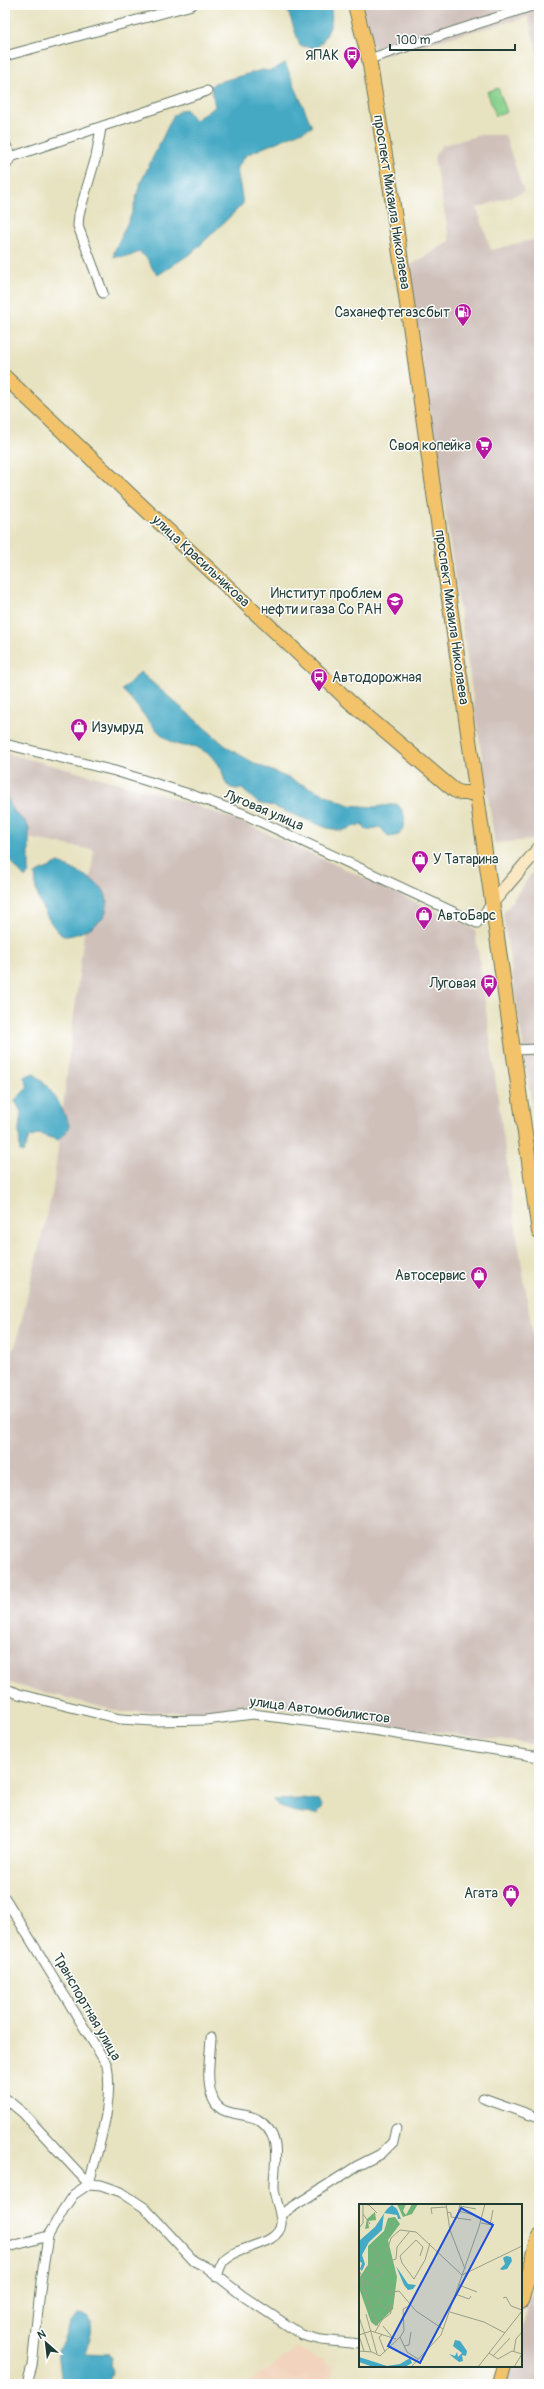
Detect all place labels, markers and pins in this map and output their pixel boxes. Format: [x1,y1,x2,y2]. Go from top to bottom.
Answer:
bus stop icon: ЯПАК [342,45,362,70]
place label: ЯПАК [305,47,339,64]
fuel station icon: Саханефтегазсбыт [453,302,473,327]
place label: Саханефтегазсбыт [334,304,450,321]
supermarket icon: Своя копейка [474,435,494,460]
place label: Своя копейка [389,437,471,454]
place label: Институт проблем нефти и газа Со РАН [261,585,382,618]
school or university icon: Институт проблем нефти и газа Со РАН [385,591,405,616]
bus stop icon: Автодорожная [309,667,329,692]
place label: Автодорожная [332,669,422,686]
shop icon: Изумруд [69,717,89,742]
place label: Изумруд [92,719,144,736]
shop icon: У Татарина [410,849,430,874]
place label: У Татарина [433,851,499,868]
shop icon: АвтоБарс [414,905,434,930]
place label: АвтоБарс [437,907,496,924]
bus stop icon: Луговая [479,973,499,998]
place label: Луговая [428,975,476,992]
shop icon: Автосервис [469,1265,489,1290]
place label: Автосервис [395,1267,466,1284]
shop icon: Агата [501,1883,521,1908]
place label: Агата [464,1885,498,1902]

